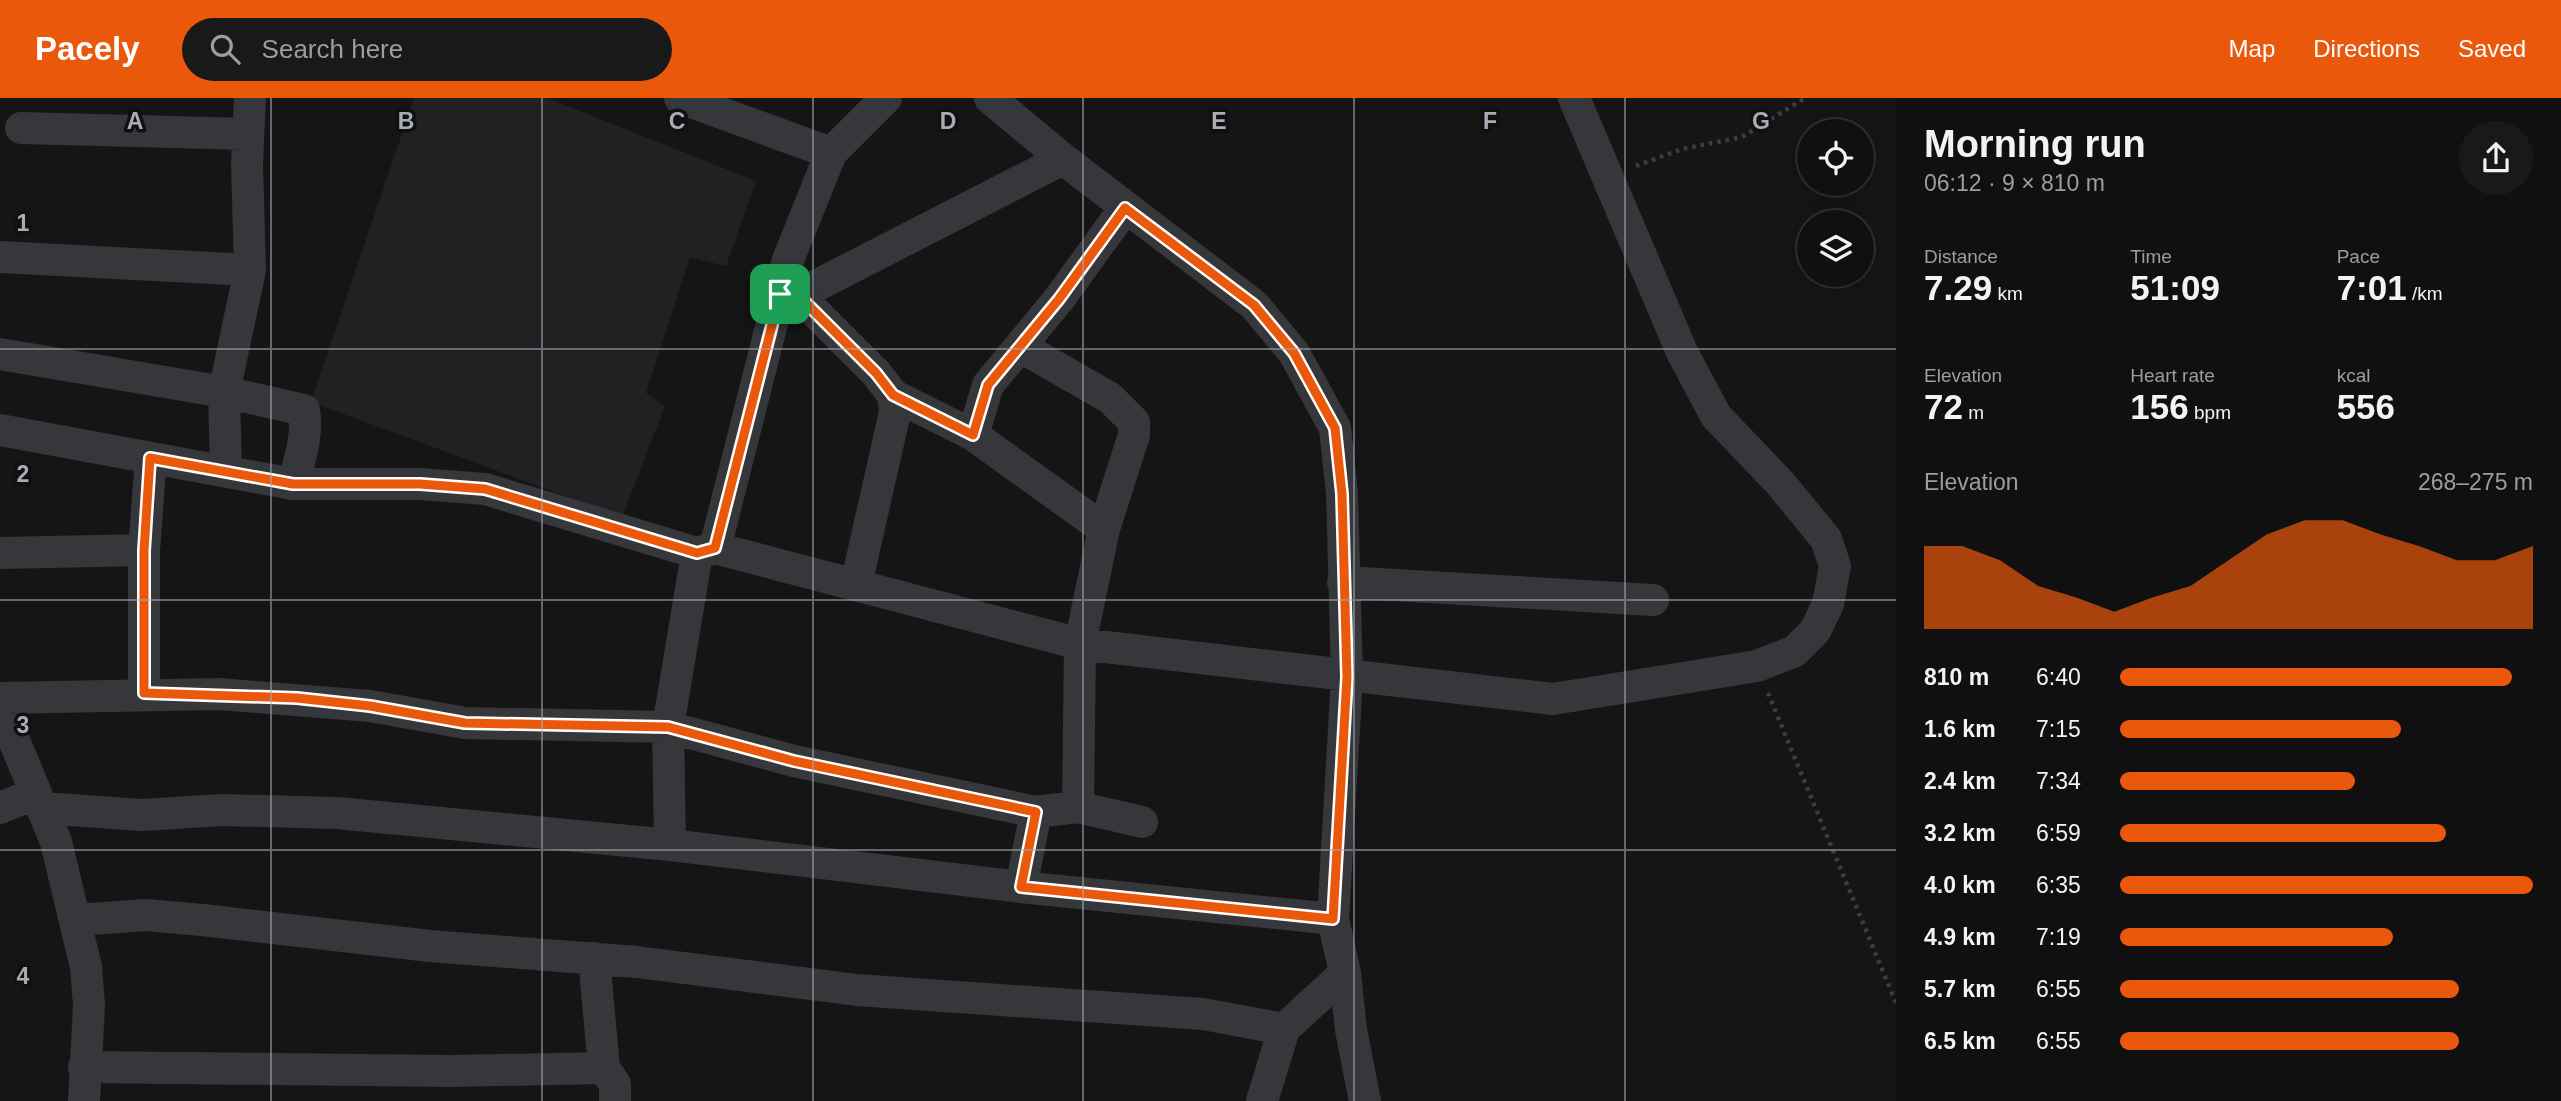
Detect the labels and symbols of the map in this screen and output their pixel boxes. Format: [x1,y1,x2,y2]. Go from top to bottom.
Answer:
text: A [127,108,143,134]
text: B [398,108,414,134]
text: C [669,108,685,134]
text: D [940,108,956,134]
text: E [1211,108,1227,134]
text: F [1483,108,1497,134]
text: G [1752,108,1770,134]
text: 1 [17,210,30,236]
pin [750,264,810,324]
text: 2 [17,461,29,487]
text: 3 [17,712,29,738]
text: 4 [17,963,30,989]

